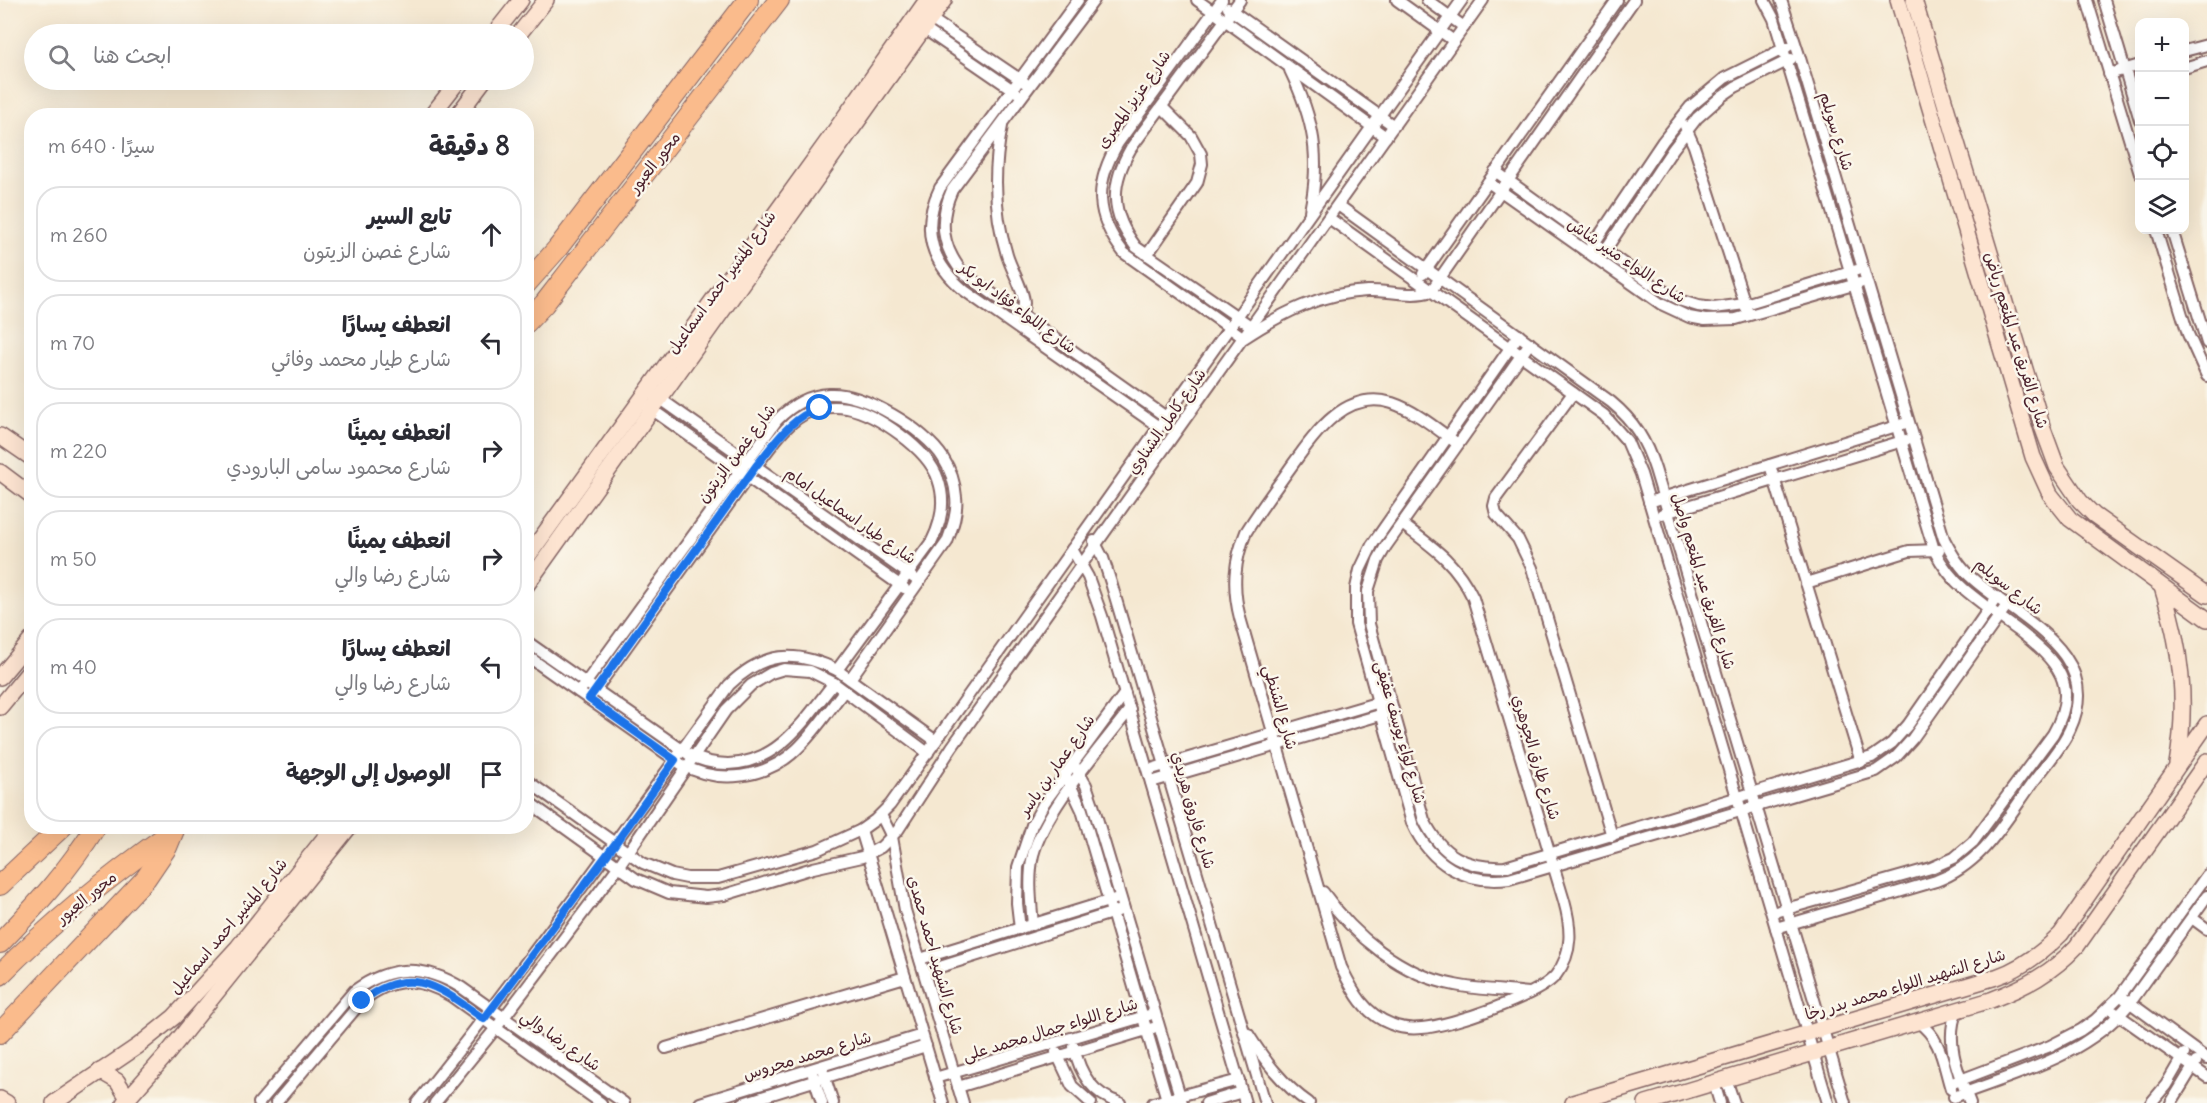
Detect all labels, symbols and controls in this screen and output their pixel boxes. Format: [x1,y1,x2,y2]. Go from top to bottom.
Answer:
map controls [2135,18,2189,234]
button: + [2135,18,2189,72]
search box [24,24,534,90]
icon: search [45,41,78,74]
text: ابحث هنا [93,41,172,69]
street label: شارع عزيز المصرى [1092,46,1176,153]
button: − [2135,72,2189,126]
street label: شارع سويلم [1813,89,1858,174]
button: locate [2135,126,2189,180]
street label: محور العبور [623,127,685,199]
text: 8 دقيقة [429,129,510,162]
text: سيرًا · 640 m [48,133,155,158]
button: layers [2135,180,2189,234]
text: تابع السير [367,202,451,230]
street label: شارع المشير احمد اسماعيل [662,206,781,359]
street label: شارع اللواء منير شاش [1563,213,1690,309]
icon: ahead [475,218,508,251]
text: 260 m [50,222,108,247]
text: شارع غصن الزيتون [303,238,451,263]
street label: شارع الفريق عبد المنعم رياض [1978,249,2053,432]
street label: شارع اللواء فؤاد ابو بكر [953,255,1080,359]
text: انعطف يسارًا [342,310,451,338]
icon: left [475,326,508,359]
text: 70 m [50,330,95,355]
text: شارع طيار محمد وفائي [271,346,451,371]
street label: شارع كامل الشناوي [1122,364,1212,479]
route start [806,394,832,420]
street label: شارع غصن الزيتون [692,400,781,508]
text: انعطف يمينًا [348,418,451,446]
icon: right [475,434,508,467]
text: 220 m [50,438,107,463]
text: شارع محمود سامى البارودي [226,454,451,479]
street label: شارع طيار اسماعيل امام [780,462,921,570]
street label: شارع الفريق عبد المنعم واصل [1665,490,1740,673]
text: انعطف يمينًا [348,526,451,554]
icon: right [475,542,508,575]
text: 50 m [50,546,97,571]
street label: شارع سويلم [1969,553,2047,621]
text: شارع رضا والي [334,562,451,587]
text: انعطف يسارًا [342,634,451,662]
icon: left [475,650,508,683]
text: 40 m [50,654,97,679]
street label: شارع لواء يوسف عفيفى [1369,658,1431,806]
street label: شارع الشنطي [1255,662,1303,753]
text: شارع رضا والي [334,670,451,695]
street label: شارع طارق الجوهري [1507,692,1566,823]
street label: شارع عمار بن ياسر [1012,710,1100,823]
street label: شارع فاروق هريدي [1166,749,1220,872]
text: الوصول إلى الوجهة [286,758,451,786]
icon: arrive [475,758,508,791]
street label: شارع المشير احمد اسماعيل [165,854,293,1000]
street label: محور العبور [50,866,121,930]
street label: شارع الشهيد احمد حمدى [902,873,968,1037]
street label: شارع الشهيد اللواء محمد بدر رخا [1802,944,2008,1026]
route end [348,987,374,1013]
street label: شارع اللواء جمال محمد على [960,993,1140,1067]
street label: شارع رضا والي [514,1005,605,1079]
street label: شارع محمد محروس [741,1026,874,1086]

